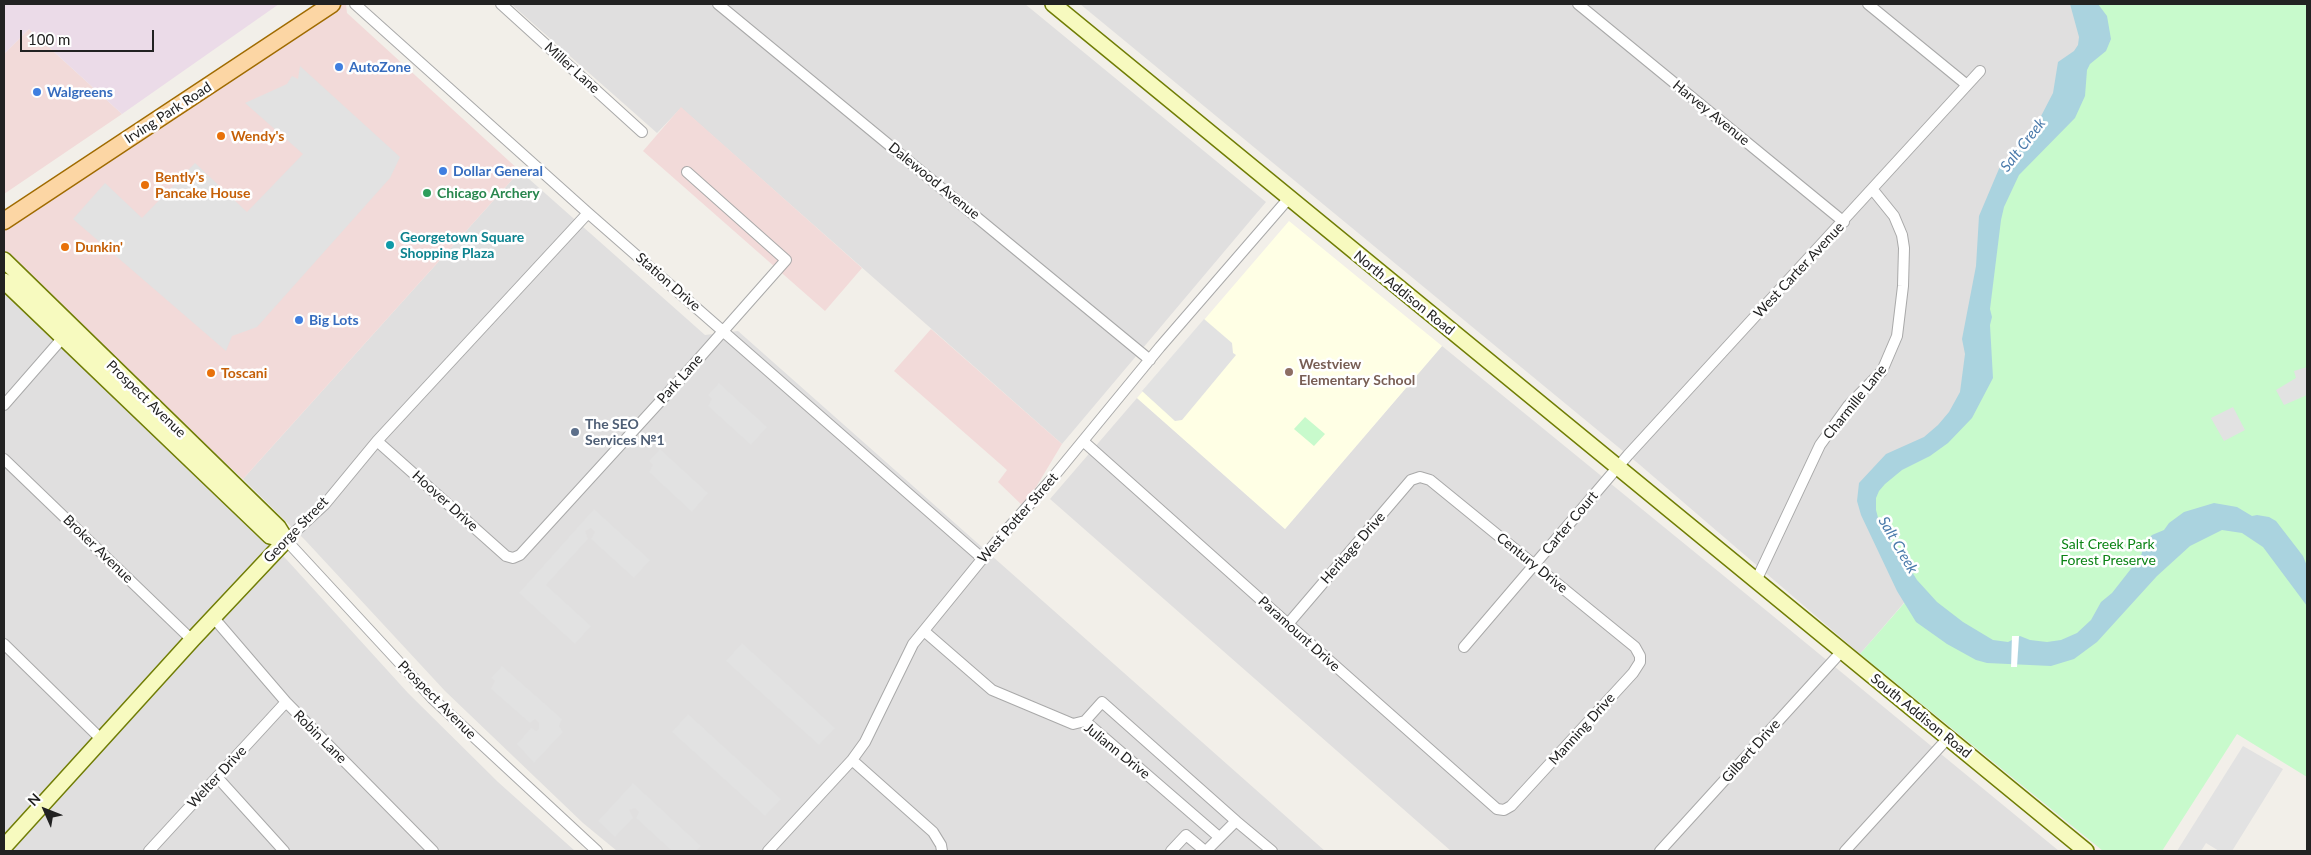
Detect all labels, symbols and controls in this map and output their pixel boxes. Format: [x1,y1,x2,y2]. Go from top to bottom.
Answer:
scale bar [22,20,156,52]
text: 100 m [28,30,70,48]
street label: Miller Lane [541,39,603,97]
place label: AutoZone [349,59,411,75]
marker: AutoZone [333,61,345,73]
street label: Harvey Avenue [1669,77,1753,149]
street label: Irving Park Road [121,79,215,147]
place label: Walgreens [47,84,113,100]
marker: Walgreens [31,86,43,98]
water label: Salt Creek [1997,115,2049,175]
place label: Wendy's [231,128,285,144]
marker: Wendy's [215,130,227,142]
street label: Dalewood Avenue [885,139,983,223]
place label: Dollar General [453,163,543,179]
marker: Dollar General [437,165,449,177]
place label: Bently's Pancake House [155,169,250,202]
marker: Bently's Pancake House [139,179,151,191]
place label: Chicago Archery [437,185,540,201]
marker: Chicago Archery [421,187,433,199]
street label: West Carter Avenue [1750,219,1848,321]
place label: Georgetown Square Shopping Plaza [400,229,524,262]
place label: Dunkin' [75,239,123,255]
marker: Georgetown Square Shopping Plaza [384,239,396,251]
marker: Dunkin' [59,241,71,253]
street label: North Addison Road [1350,247,1458,339]
street label: Station Drive [632,249,704,315]
place label: Big Lots [309,312,359,328]
marker: Big Lots [293,314,305,326]
street label: Park Lane [654,351,706,407]
place label: Westview Elementary School [1299,356,1415,388]
street label: Prospect Avenue [103,357,189,441]
street label: Charmille Lane [1820,361,1890,443]
place label: Toscani [221,365,267,381]
marker: Westview Elementary School [1283,366,1295,378]
marker: Toscani [205,367,217,379]
place label: The SEO Services №1 [585,416,665,448]
marker: The SEO Services №1 [569,426,581,438]
street label: Hoover Drive [409,467,481,535]
street label: West Potter Street [974,469,1062,567]
street label: Carter Court [1539,488,1601,558]
street label: George Street [260,493,332,567]
street label: Heritage Drive [1317,509,1389,587]
street label: Broker Avenue [60,511,136,587]
water label: Salt Creek [1874,513,1922,577]
street label: Century Drive [1493,529,1571,597]
park label: Salt Creek Park Forest Preserve [2060,536,2156,568]
street label: Paramount Drive [1255,593,1343,675]
street label: Prospect Avenue [394,657,480,743]
street label: South Addison Road [1867,670,1975,762]
street label: Manning Drive [1545,690,1619,768]
street label: Robin Lane [290,707,350,767]
street label: Gilbert Drive [1718,716,1784,786]
street label: Juliann Drive [1081,719,1153,783]
street label: Welter Drive [184,742,250,812]
north arrow [20,785,70,835]
text: N [24,789,44,809]

